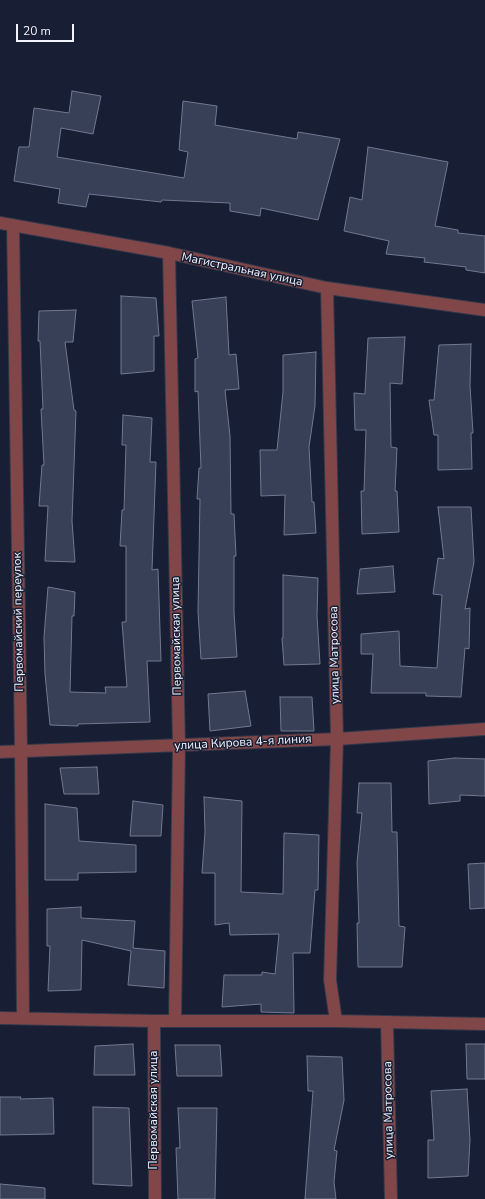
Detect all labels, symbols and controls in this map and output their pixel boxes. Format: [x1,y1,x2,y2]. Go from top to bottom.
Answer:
scale bar [18,16,76,42]
text: 20 m [23,23,51,39]
street label: Магистральная улица [180,250,304,290]
street label: Первомайский переулок [11,552,27,692]
street label: Первомайская улица [169,576,185,696]
street label: улица Матросова [327,606,343,704]
street label: улица Кирова 4-я линия [174,732,312,754]
street label: Первомайская улица [147,1051,161,1169]
street label: улица Матросова [381,1061,397,1159]

